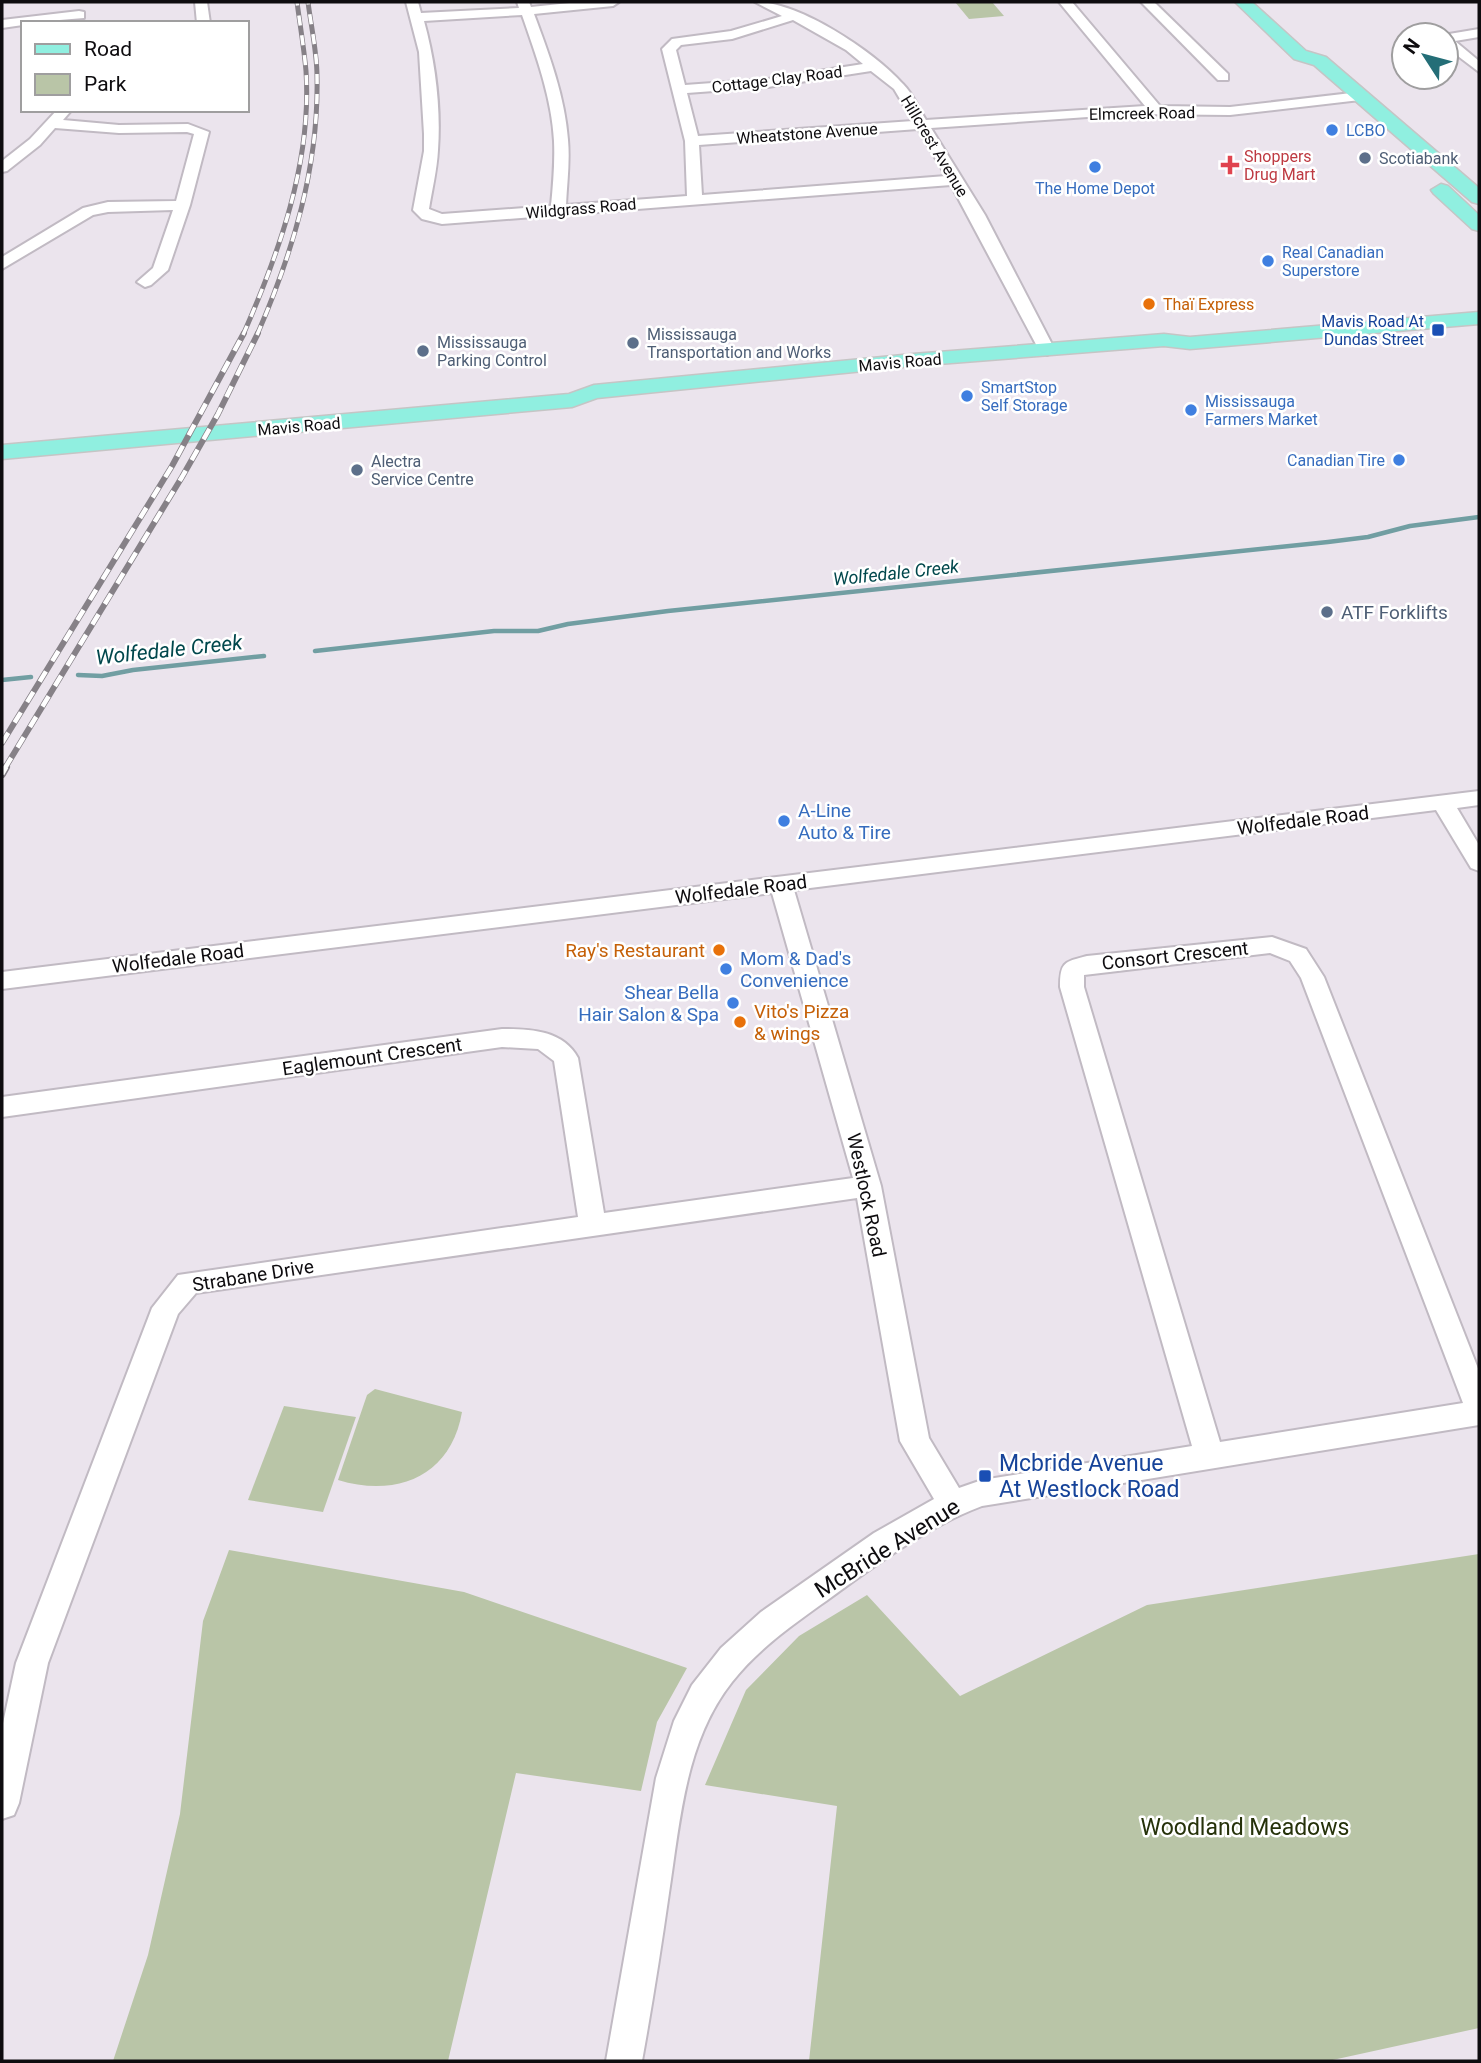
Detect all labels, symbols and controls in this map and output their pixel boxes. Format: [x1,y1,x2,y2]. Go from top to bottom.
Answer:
legend [21,21,248,112]
north arrow [1390,21,1460,91]
text: N [1398,34,1425,58]
text: Road [84,37,132,61]
street label: Cottage Clay Road [711,62,843,97]
text: Park [84,72,127,96]
street label: Hillcrest Avenue [897,92,972,200]
street label: Elmcreek Road [1089,103,1195,124]
street label: Wheatstone Avenue [736,119,878,148]
place label: LCBO [1346,121,1386,140]
marker: LCBO [1324,122,1340,138]
place label: Shoppers Drug Mart [1244,147,1315,184]
place label: Scotiabank [1379,149,1459,168]
marker: Scotiabank [1357,150,1373,166]
marker: Shoppers Drug Mart [1222,157,1238,173]
marker: The Home Depot [1087,159,1103,175]
place label: The Home Depot [1035,179,1155,198]
street label: Wildgrass Road [525,194,637,223]
place label: Real Canadian Superstore [1282,243,1384,280]
marker: Real Canadian Superstore [1260,253,1276,269]
place label: Thaï Express [1163,295,1254,314]
marker: Thaï Express [1141,296,1157,312]
place label: Mavis Road At Dundas Street [1321,312,1424,349]
marker: Mavis Road At Dundas Street [1430,322,1446,338]
place label: Mississauga Transportation and Works [647,325,831,362]
place label: Mississauga Parking Control [437,333,547,370]
marker: Mississauga Transportation and Works [625,335,641,351]
marker: Mississauga Parking Control [415,343,431,359]
street label: Mavis Road [858,349,942,376]
place label: SmartStop Self Storage [981,378,1067,415]
marker: SmartStop Self Storage [959,388,975,404]
place label: Mississauga Farmers Market [1205,392,1318,429]
marker: Mississauga Farmers Market [1183,402,1199,418]
street label: Mavis Road [257,413,341,440]
place label: Canadian Tire [1287,451,1385,470]
place label: Alectra Service Centre [371,452,474,489]
marker: Canadian Tire [1391,452,1407,468]
marker: Alectra Service Centre [349,462,365,478]
water label: Wolfedale Creek [832,555,961,590]
place label: ATF Forklifts [1341,601,1448,624]
marker: ATF Forklifts [1319,604,1335,620]
water label: Wolfedale Creek [94,630,244,670]
place label: A-Line Auto & Tire [798,799,891,844]
street label: Wolfedale Road [1236,801,1370,840]
marker: A-Line Auto & Tire [776,813,792,829]
street label: Wolfedale Road [674,870,808,909]
street label: Consort Crescent [1101,936,1250,975]
street label: Wolfedale Road [111,939,245,978]
place label: Ray's Restaurant [565,939,705,962]
marker: Ray's Restaurant [711,942,727,958]
place label: Mom & Dad's Convenience [740,947,851,992]
marker: Mom & Dad's Convenience [718,961,734,977]
place label: Shear Bella Hair Salon & Spa [578,981,719,1026]
marker: Shear Bella Hair Salon & Spa [725,995,741,1011]
place label: Vito's Pizza & wings [754,1000,849,1045]
marker: Vito's Pizza & wings [732,1014,748,1030]
street label: Eaglemount Crescent [281,1033,463,1080]
street label: Westlock Road [842,1131,891,1259]
street label: Strabane Drive [191,1255,316,1296]
place label: Mcbride Avenue At Westlock Road [999,1450,1180,1503]
marker: Mcbride Avenue At Westlock Road [977,1468,993,1484]
street label: McBride Avenue [810,1493,965,1604]
park label: Woodland Meadows [1141,1814,1349,1841]

